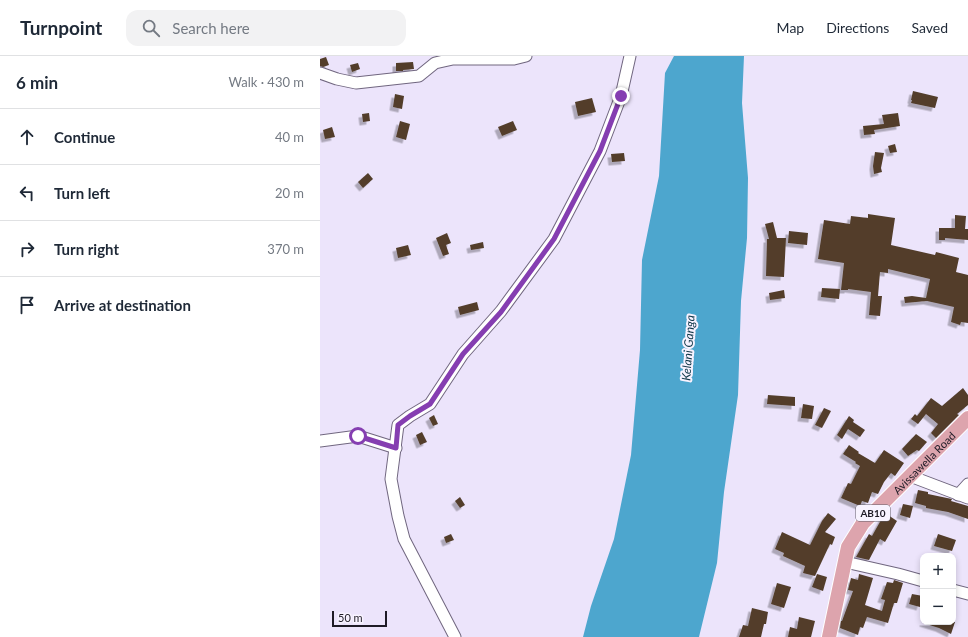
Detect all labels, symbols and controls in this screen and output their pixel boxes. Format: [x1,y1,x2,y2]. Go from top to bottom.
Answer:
search box [126,10,406,46]
text: Turnpoint [20,16,102,39]
icon: search [140,17,162,39]
text: Search here [172,19,250,37]
text: Map [777,19,804,36]
text: Directions [826,19,889,36]
text: Saved [911,19,948,36]
text: 6 min [16,72,58,93]
text: Walk · 430 m [228,74,304,90]
route end [612,87,630,105]
icon: ahead [16,126,38,148]
text: Continue [54,128,115,146]
text: 40 m [275,129,304,145]
icon: left [16,182,38,204]
text: Turn left [54,184,110,202]
text: 20 m [275,185,304,201]
icon: right [16,238,38,260]
text: Turn right [54,240,119,258]
text: 370 m [267,241,304,257]
icon: arrive [16,294,38,316]
text: Arrive at destination [54,296,191,314]
water label: Kelani Ganga [678,315,698,381]
route start [349,427,367,445]
street label: Avissawella Road [890,429,957,496]
road number: AB10 [856,505,890,521]
map controls [920,553,956,625]
button: + [920,553,956,589]
button: − [920,589,956,625]
scale bar [332,609,387,628]
text: 50 m [338,611,363,624]

